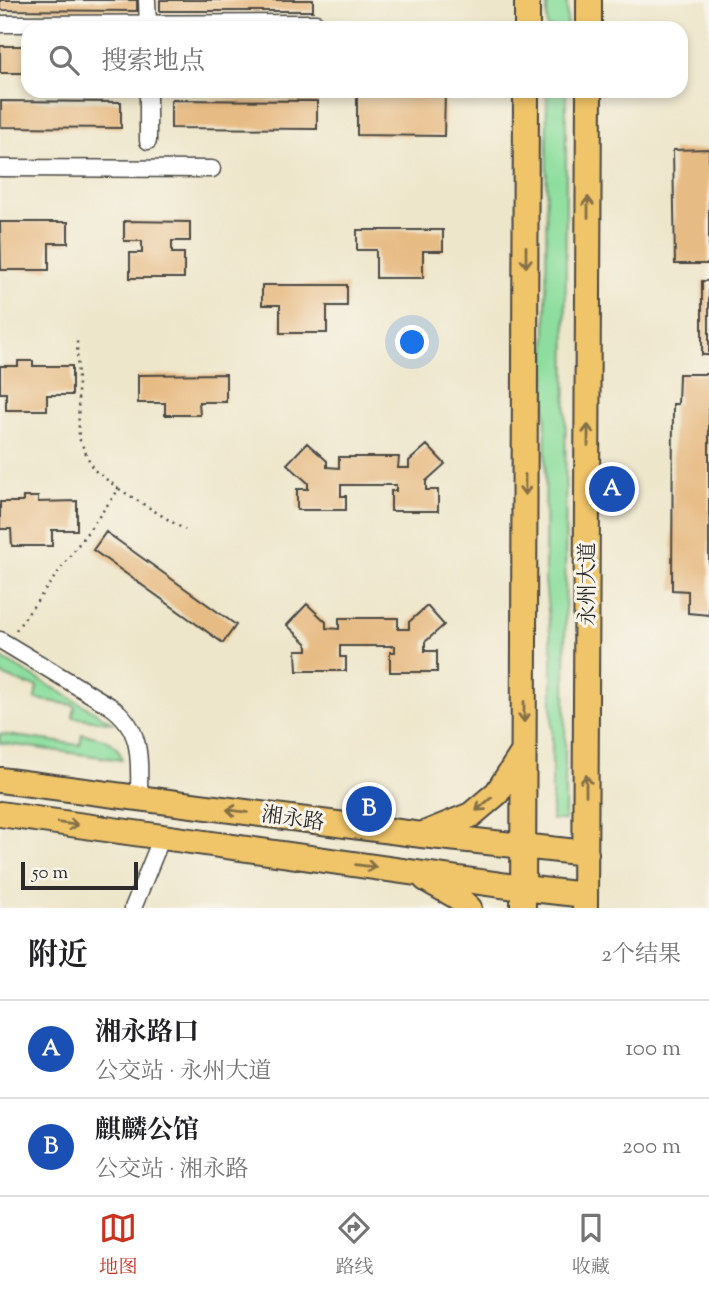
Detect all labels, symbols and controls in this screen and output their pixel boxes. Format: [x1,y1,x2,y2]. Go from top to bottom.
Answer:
search box [21,21,688,98]
icon: search [45,41,83,79]
text: 搜索地点 [101,44,205,81]
one-way arrow [581,196,595,219]
one-way arrow [519,245,533,268]
your location [395,325,429,359]
one-way arrow [581,424,594,447]
pin: A [589,463,635,515]
one-way arrow [518,473,532,496]
street label: 永州大道 [574,542,604,626]
one-way arrow [517,700,531,723]
one-way arrow [579,774,593,797]
pin: B [346,783,392,835]
one-way arrow [475,796,493,812]
street label: 湘永路 [259,801,326,839]
one-way arrow [227,804,249,817]
one-way arrow [56,818,78,831]
scale bar [21,859,138,891]
text: 50 m [32,860,68,887]
one-way arrow [354,860,376,873]
text: 附近 [28,935,88,978]
text: 2个结果 [601,939,681,972]
text: 湘永路口 [95,1015,199,1052]
text: A [42,1033,60,1066]
text: 100 m [625,1033,681,1066]
text: 公交站 · 永州大道 [95,1056,272,1089]
text: 麒麟公馆 [95,1113,199,1150]
text: B [44,1131,58,1164]
text: 200 m [622,1131,681,1164]
text: 公交站 · 湘永路 [95,1154,249,1187]
tab: 地图 [99,1209,137,1282]
tab: 路线 [335,1209,374,1282]
tab: 收藏 [572,1209,610,1282]

